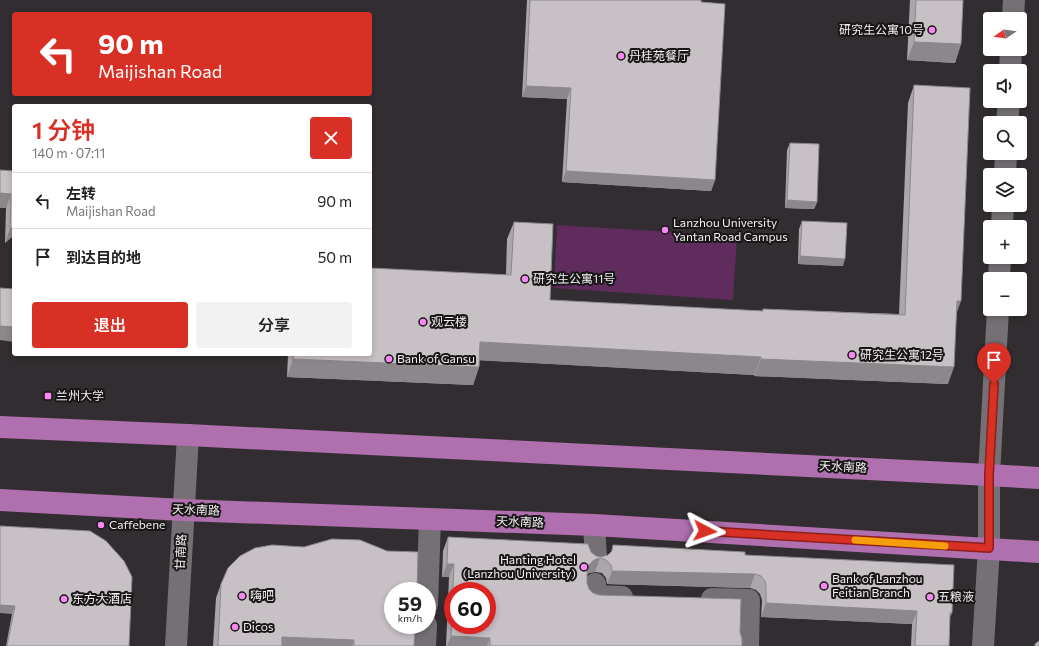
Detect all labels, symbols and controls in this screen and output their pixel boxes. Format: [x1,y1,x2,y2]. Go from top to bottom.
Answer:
north arrow [983,12,1027,56]
map controls [983,12,1027,316]
place label: 研究生公寓10号 [839,22,924,36]
marker: 研究生公寓10号 [927,25,937,35]
text: 90 m [98,26,164,60]
icon: left [32,28,84,80]
place label: 丹桂苑餐厅 [629,48,689,62]
marker: 丹桂苑餐厅 [616,51,626,61]
text: Maijishan Road [98,60,222,82]
button: sound [983,64,1027,108]
text: 1 分钟 [32,115,95,144]
button: search [983,116,1027,160]
button: close [310,117,352,159]
text: 140 m · 07:11 [32,145,105,161]
button: layers [983,168,1027,212]
text: 左转 [66,184,96,202]
icon: left [32,190,54,212]
text: 90 m [317,192,352,210]
text: Maijishan Road [66,203,156,219]
place label: Lanzhou University Yantan Road Campus [673,215,788,243]
button: + [983,220,1027,264]
marker: Lanzhou University Yantan Road Campus [660,225,670,235]
icon: arrive [32,246,54,268]
text: 到达目的地 [66,248,141,266]
text: 50 m [318,248,352,266]
place label: 研究生公寓11号 [533,271,615,285]
button: − [983,272,1027,316]
marker: 研究生公寓11号 [520,274,530,284]
button: 退出 [32,302,188,348]
button: 分享 [196,302,352,348]
place label: 观云楼 [431,314,467,328]
marker: 观云楼 [418,317,428,327]
pin [977,343,1011,384]
place label: 研究生公寓12号 [860,347,944,361]
icon: arrive [983,349,1005,371]
marker: 研究生公寓12号 [847,350,857,360]
place label: Bank of Gansu [397,351,475,365]
marker: Bank of Gansu [384,354,394,364]
place label: 兰州大学 [56,388,104,402]
marker: 兰州大学 [43,391,53,401]
street label: 天水南路 [819,458,867,474]
street label: 天水南路 [172,501,220,517]
position arrow [684,510,726,552]
street label: 天水南路 [496,513,544,529]
place label: Caffebene [109,517,165,531]
marker: Caffebene [96,520,106,530]
street label: 甘南路 [172,534,188,570]
place label: Hanting Hotel (Lanzhou University) [463,552,576,580]
marker: Hanting Hotel (Lanzhou University) [579,562,589,572]
place label: Bank of Lanzhou Feitian Branch [832,571,923,599]
marker: Bank of Lanzhou Feitian Branch [819,581,829,591]
speed limit sign: 60 [444,582,496,634]
place label: 嗨吧 [250,588,274,602]
place label: 五粮液 [938,589,974,603]
place label: 东方大酒店 [72,591,132,605]
marker: 嗨吧 [237,591,247,601]
text: 59 [398,591,422,615]
marker: 五粮液 [925,592,935,602]
marker: 东方大酒店 [59,594,69,604]
text: km/h [398,612,422,624]
place label: Dicos [243,619,273,633]
marker: Dicos [230,622,240,632]

